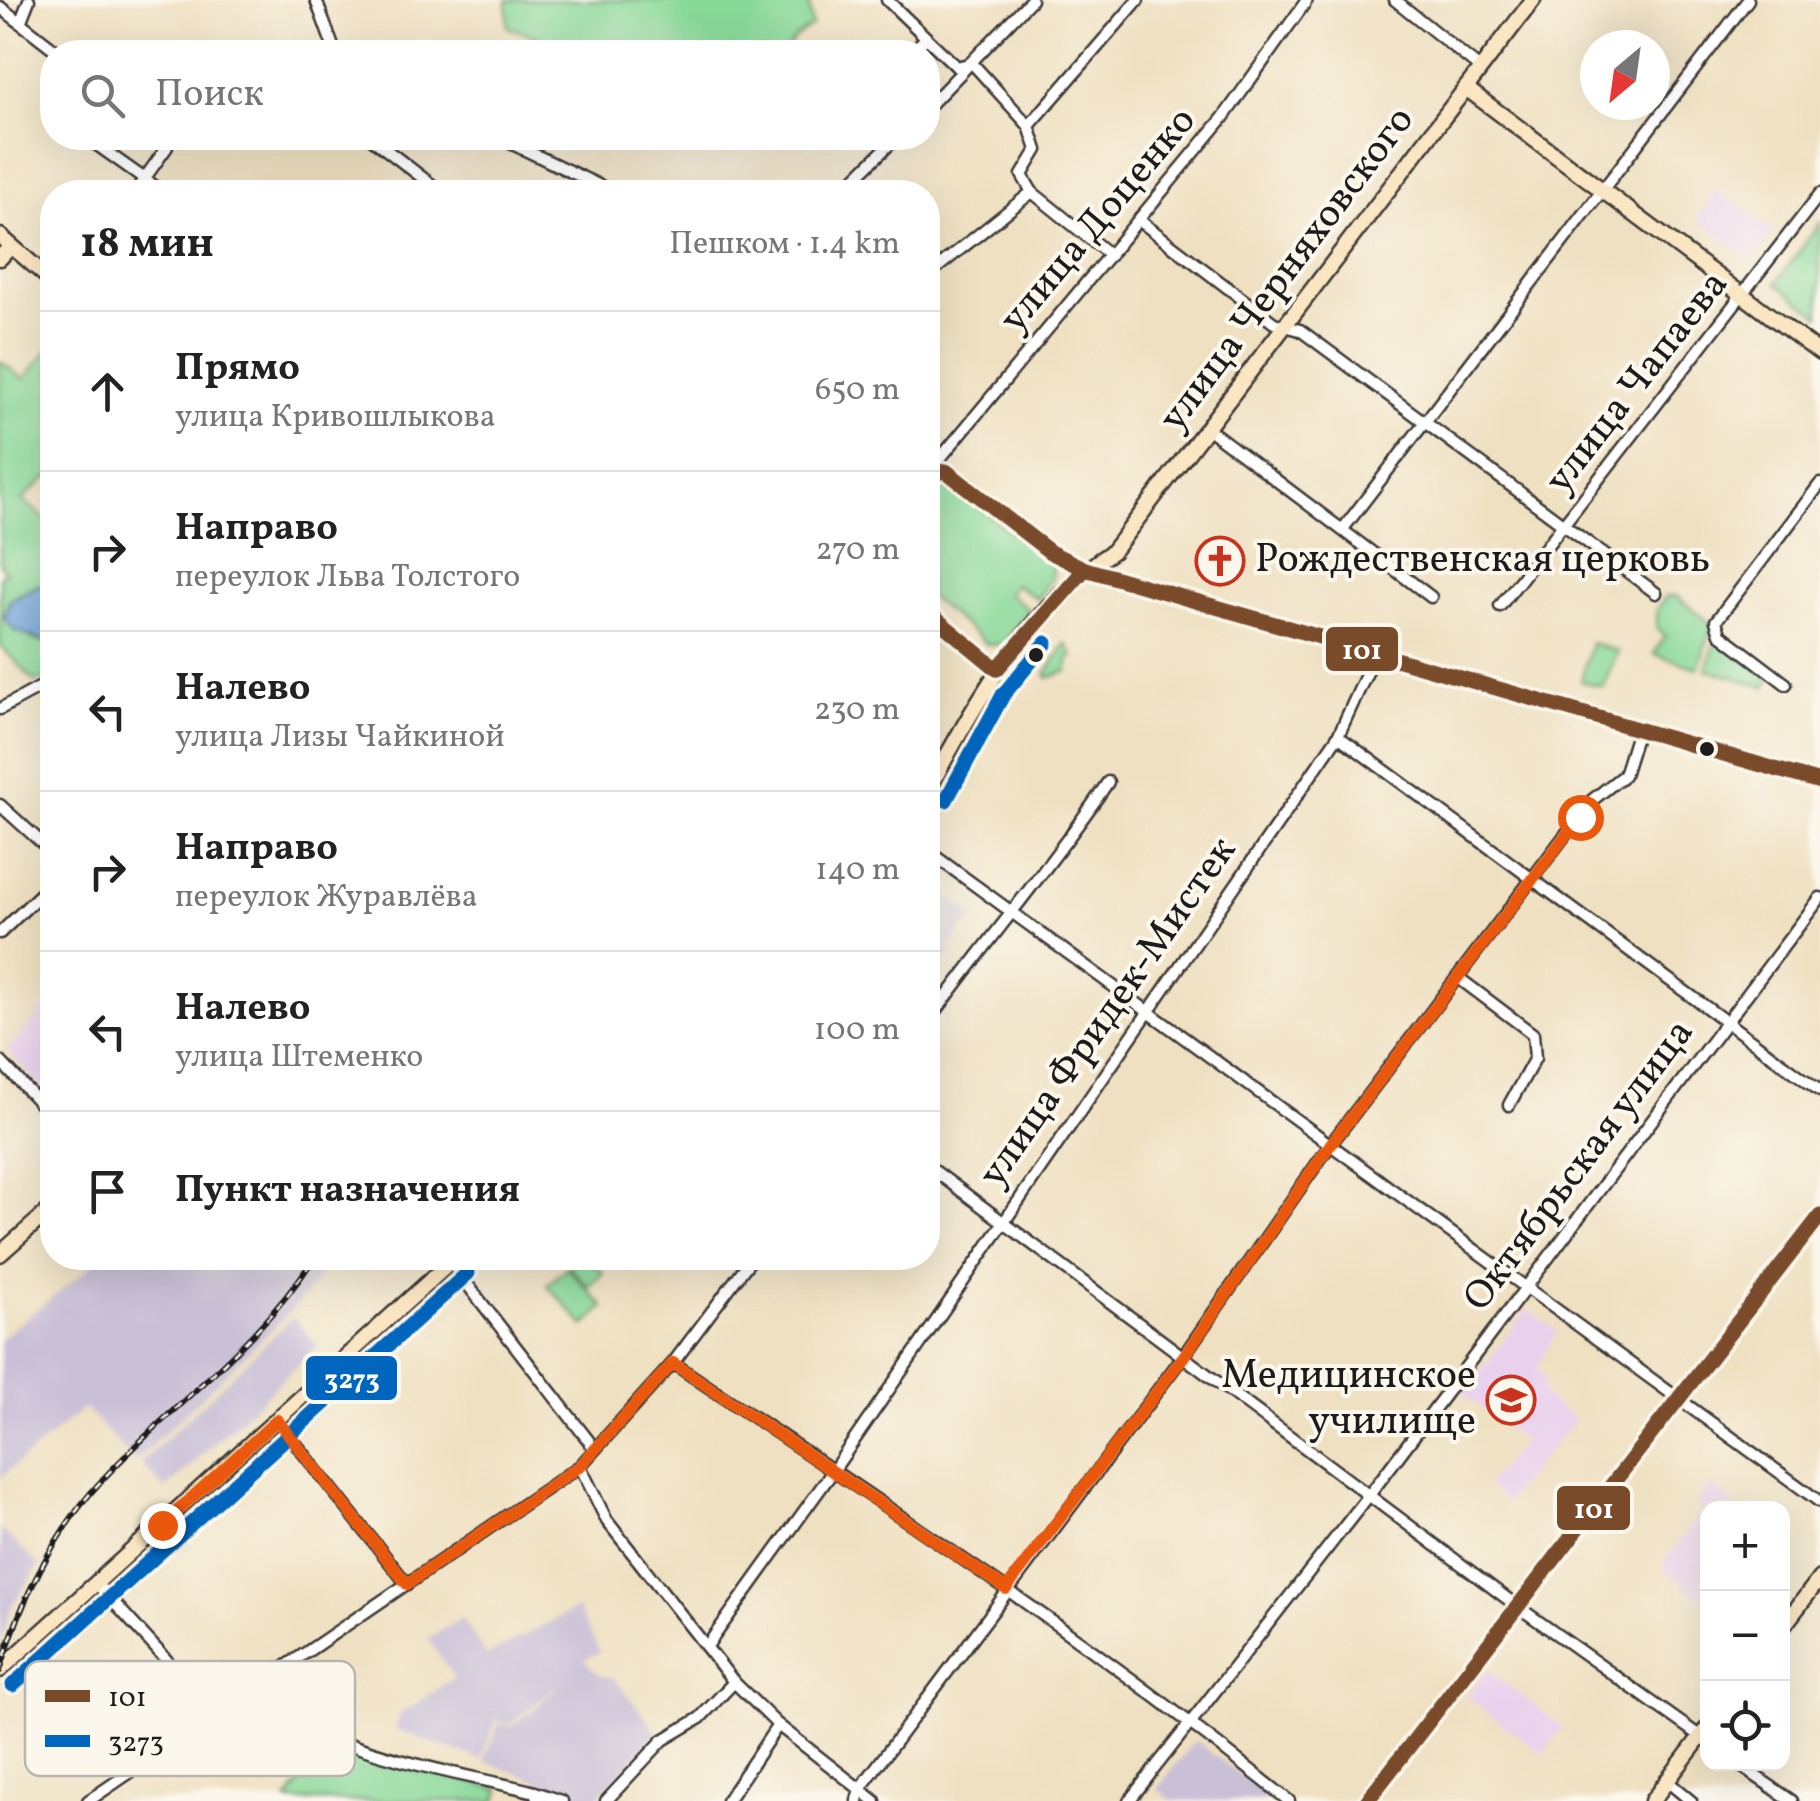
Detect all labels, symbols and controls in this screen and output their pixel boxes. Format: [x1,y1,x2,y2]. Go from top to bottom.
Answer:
north arrow [1580,30,1670,120]
search box [40,40,940,150]
icon: search [75,68,130,123]
text: Поиск [155,69,264,122]
street label: улица Доценко [988,96,1210,346]
street label: улица Черняховского [1147,96,1429,444]
text: 18 мин [80,216,214,275]
text: Пешком · 1.4 km [669,223,900,267]
street label: улица Чапаева [1533,260,1743,506]
text: Прямо [175,343,300,396]
icon: ahead [80,364,135,419]
text: 650 m [815,369,900,413]
text: улица Кривошлыкова [175,396,496,440]
text: Направо [175,503,338,556]
icon: right [80,524,135,579]
text: 270 m [815,529,900,573]
place label: Рождественская церковь [1255,533,1710,589]
church icon: Рождественская церковь [1194,535,1246,587]
text: переулок Льва Толстого [175,556,520,600]
line badge: 101 [1324,625,1400,673]
text: 101 [1342,632,1382,671]
unlabelled marker [1026,645,1046,665]
text: Налево [175,663,311,716]
icon: left [80,684,135,739]
text: 230 m [814,689,900,733]
text: улица Лизы Чайкиной [175,716,505,760]
unlabelled marker [1697,739,1717,759]
route start [1558,795,1604,841]
text: Направо [175,823,338,876]
street label: улица Фридек-Мистек [967,827,1251,1199]
icon: right [80,844,135,899]
text: 140 m [815,849,900,893]
text: переулок Журавлёва [175,876,478,920]
text: Налево [175,983,311,1036]
icon: left [80,1004,135,1059]
street label: Октябрьская улица [1451,1008,1709,1324]
text: 100 m [814,1009,900,1053]
text: улица Штеменко [175,1036,423,1080]
icon: arrive [80,1164,135,1219]
text: Пункт назначения [175,1165,520,1218]
place label: Медицинское училище [1221,1349,1476,1451]
line badge: 3273 [304,1354,399,1402]
text: 3273 [324,1361,380,1400]
school or university icon: Медицинское училище [1485,1374,1537,1426]
line badge: 101 [1555,1484,1632,1532]
text: 101 [1574,1491,1614,1530]
map controls [1700,1501,1790,1771]
button: + [1700,1501,1790,1591]
route end [140,1503,186,1549]
button: − [1700,1591,1790,1681]
legend [25,1661,355,1776]
text: 101 [108,1679,147,1718]
button: locate [1700,1681,1790,1771]
text: 3273 [108,1724,164,1763]

